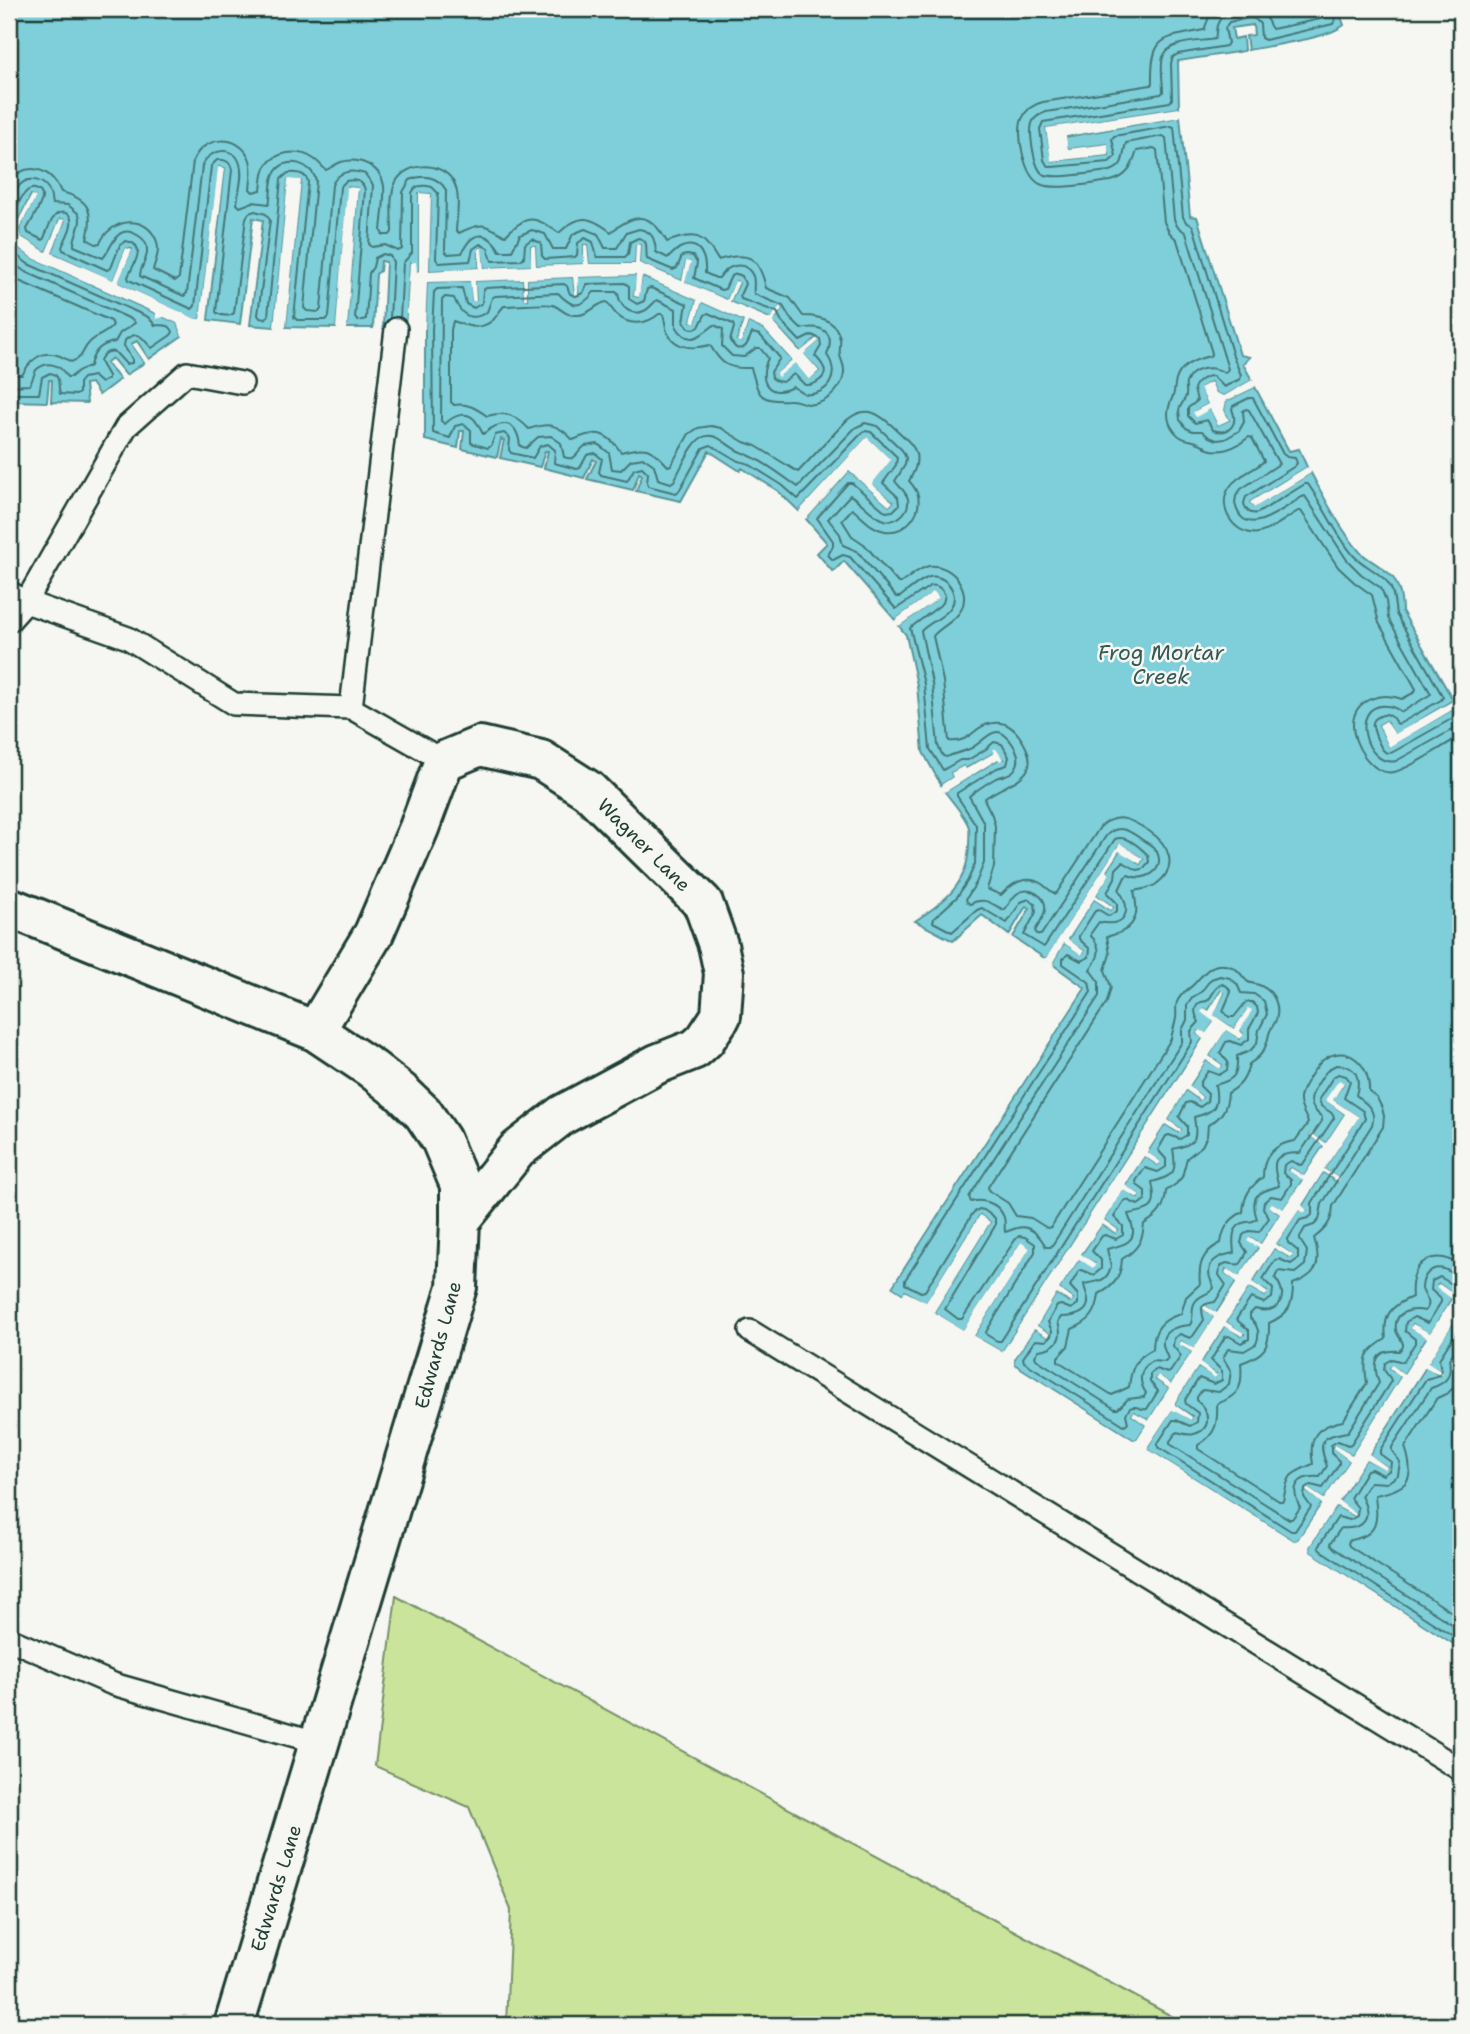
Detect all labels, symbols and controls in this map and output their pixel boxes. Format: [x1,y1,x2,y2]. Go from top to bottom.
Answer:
water label: Frog Mortar Creek [1098,639,1225,691]
street label: Wagner Lane [592,793,696,897]
street label: Edwards Lane [409,1278,467,1412]
street label: Edwards Lane [245,1822,307,1954]

